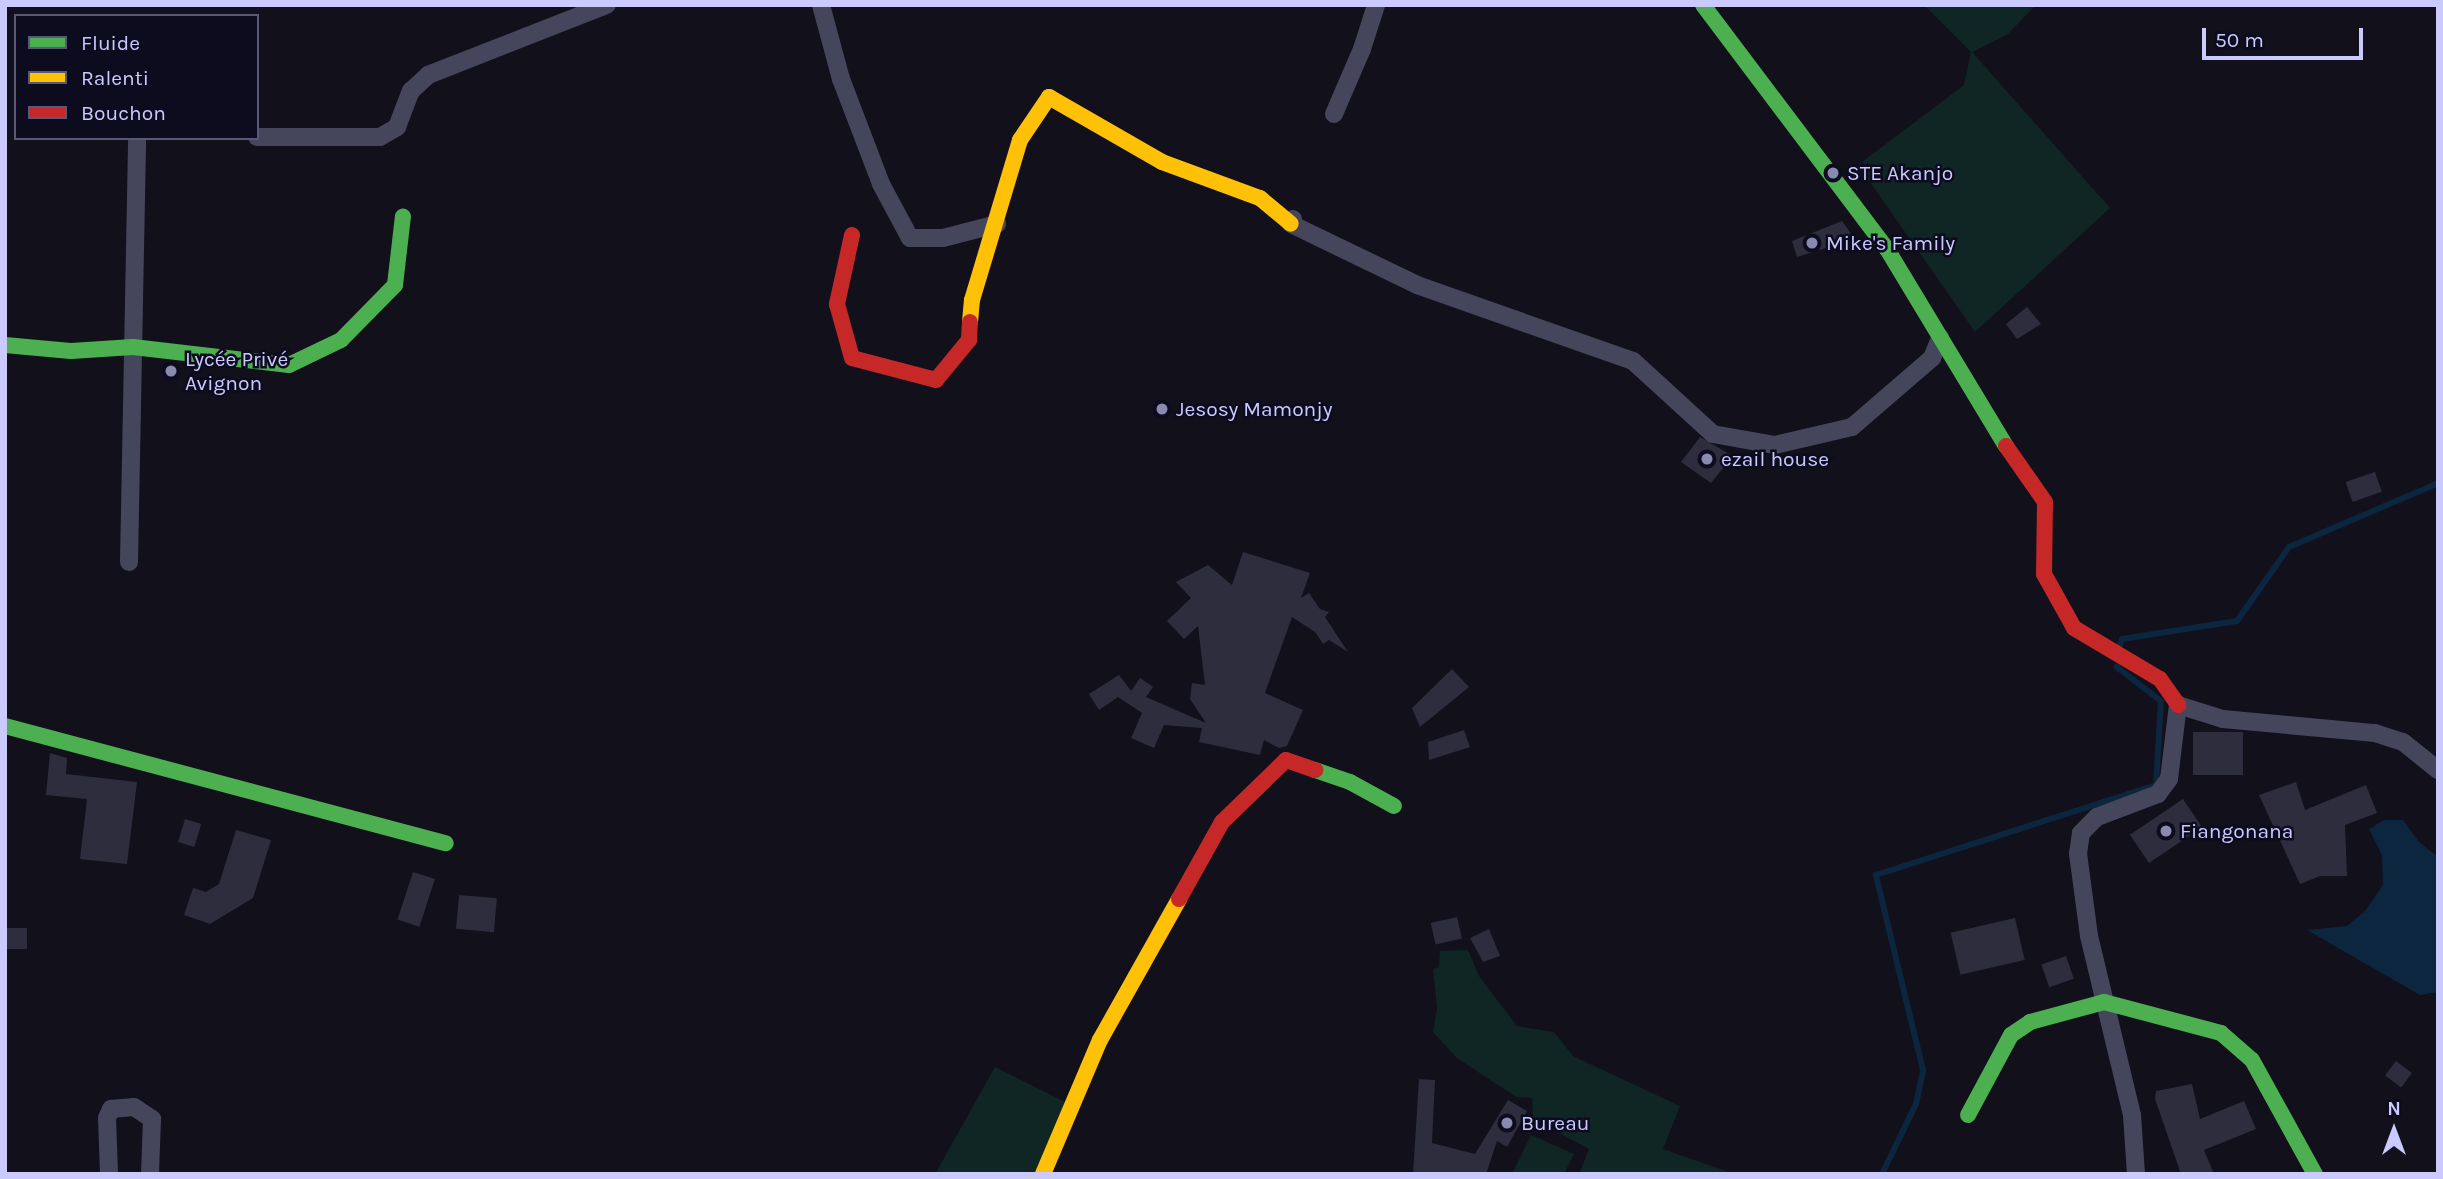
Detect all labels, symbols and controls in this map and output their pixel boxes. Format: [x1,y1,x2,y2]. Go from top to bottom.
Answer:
legend [14,14,259,140]
scale bar [2205,14,2366,58]
text: 50 m [2215,28,2264,52]
text: Fluide [81,31,140,55]
text: Ralenti [81,66,149,90]
text: Bouchon [81,101,166,125]
place label: STE Akanjo [1847,160,1953,186]
marker: STE Akanjo [1825,165,1841,181]
place label: Mike's Family [1826,230,1955,256]
marker: Mike's Family [1804,235,1820,251]
place label: Lycée Privé Avignon [185,346,288,396]
marker: Lycée Privé Avignon [163,363,179,379]
place label: Jesosy Mamonjy [1176,396,1333,422]
marker: Jesosy Mamonjy [1154,401,1170,417]
place label: ezail house [1721,446,1829,472]
marker: ezail house [1699,451,1715,467]
place label: Fiangonana [2180,818,2293,844]
marker: Fiangonana [2158,823,2174,839]
north arrow [2359,1095,2429,1165]
text: N [2387,1098,2401,1120]
place label: Bureau [1521,1110,1589,1136]
marker: Bureau [1499,1115,1515,1131]

